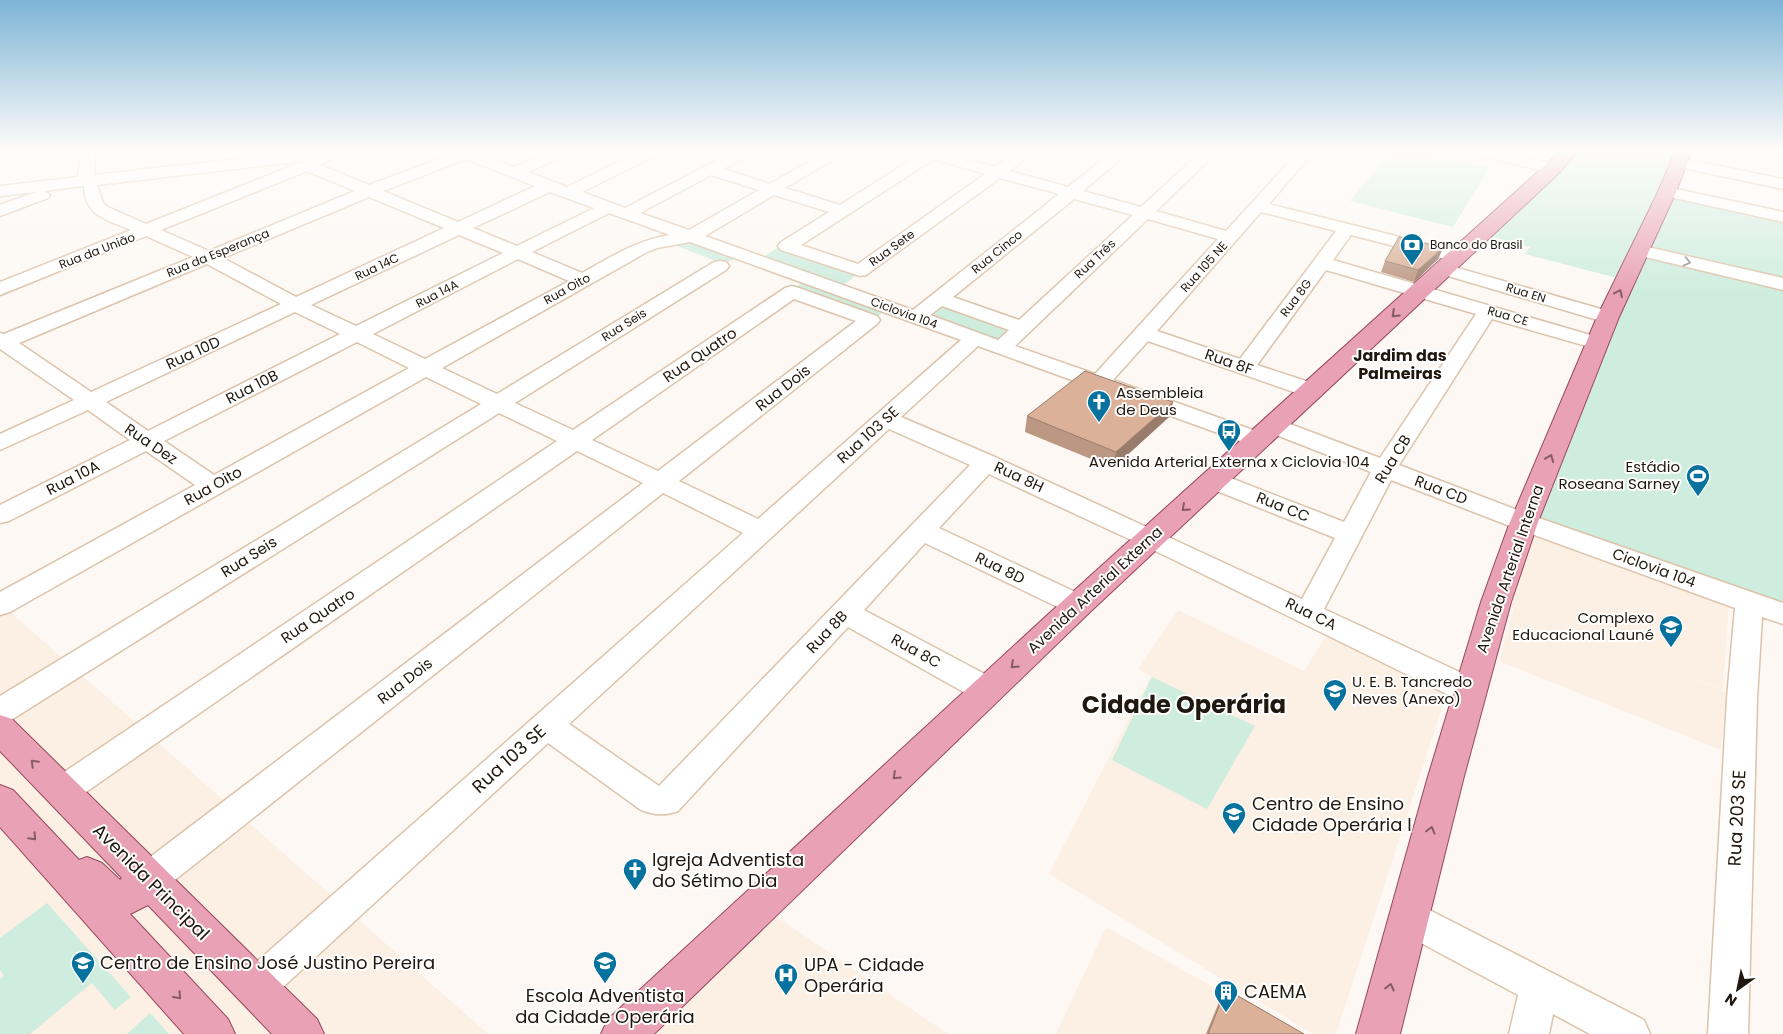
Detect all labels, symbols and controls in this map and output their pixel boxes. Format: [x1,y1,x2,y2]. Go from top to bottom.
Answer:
street label: Rua da Esperança [164,224,272,281]
street label: Rua Sete [865,225,918,270]
street label: Rua Cinco [968,226,1026,277]
street label: Rua da União [56,228,138,273]
bank icon: Banco do Brasil [1399,232,1425,266]
street label: Rua Três [1070,235,1119,282]
place label: Banco do Brasil [1430,236,1522,253]
street label: Rua 105 NE [1176,238,1231,296]
street label: Rua 14C [352,249,402,284]
one-way arrow [1682,256,1691,267]
street label: Rua Oito [540,269,593,308]
street label: Rua 8G [1276,275,1315,320]
street label: Rua 14A [413,276,461,312]
street label: Rua EN [1504,278,1548,307]
one-way arrow [1613,289,1623,298]
street label: Ciclovia 104 [868,293,940,333]
street label: Rua CE [1486,302,1531,329]
street label: Rua Seis [598,304,649,345]
one-way arrow [1391,308,1400,317]
street label: Rua Quatro [659,322,741,387]
street label: Rua 10D [162,331,223,374]
street label: Rua 8F [1202,343,1257,380]
district label: Jardim das Palmeiras [1353,344,1447,385]
street label: Rua Dois [751,359,815,416]
street label: Rua 10B [222,364,282,409]
place label: Assembleia de Deus [1116,382,1203,420]
church icon: Assembleia de Deus [1086,389,1112,423]
street label: Rua 103 SE [832,401,903,468]
street label: Rua Dez [121,418,182,469]
bus stop icon: Avenida Arterial Externa x Ciclovia 104 [1216,418,1242,452]
street label: Rua CB [1369,430,1416,487]
place label: Avenida Arterial Externa x Ciclovia 104 [1089,451,1369,472]
one-way arrow [1543,454,1554,463]
street label: Rua 10A [43,455,103,500]
street label: Rua 8H [991,456,1048,497]
place label: Estádio Roseana Sarney [1558,456,1681,494]
street label: Rua Oito [180,461,246,510]
sports icon: Estádio Roseana Sarney [1685,463,1711,497]
street label: Rua CD [1412,470,1471,509]
street label: Avenida Arterial Interna [1471,482,1548,656]
street label: Rua CC [1253,486,1313,527]
one-way arrow [1182,502,1191,511]
street label: Avenida Arterial Externa [1022,521,1167,658]
street label: Rua Seis [217,531,281,582]
street label: Ciclovia 104 [1609,543,1699,592]
street label: Rua 8D [972,547,1029,589]
street label: Rua Quatro [277,583,359,648]
street label: Rua CA [1282,592,1340,635]
street label: Rua 8B [801,606,852,658]
place label: Complexo Educacional Launé [1512,607,1654,645]
school or university icon: Complexo Educacional Launé [1658,614,1684,648]
street label: Rua 8C [888,628,945,673]
street label: Rua Dois [373,652,437,709]
one-way arrow [1011,659,1020,668]
place label: U. E. B. Tancredo Neves (Anexo) [1352,671,1472,709]
school or university icon: U. E. B. Tancredo Neves (Anexo) [1322,678,1348,712]
district label: Cidade Operária [1082,688,1286,721]
street label: Rua 103 SE [466,719,551,799]
one-way arrow [30,760,39,769]
street label: Rua 203 SE [1721,769,1752,867]
one-way arrow [893,770,902,779]
place label: Centro de Ensino Cidade Operária I [1252,791,1412,837]
school or university icon: Centro de Ensino Cidade Operária I [1221,801,1247,835]
street label: Avenida Principal [87,818,215,946]
one-way arrow [1426,826,1436,834]
one-way arrow [27,832,36,841]
place label: Igreja Adventista do Sétimo Dia [652,847,804,893]
church icon: Igreja Adventista do Sétimo Dia [622,857,648,891]
school or university icon: Centro de Ensino José Justino Pereira [70,950,96,984]
place label: Centro de Ensino José Justino Pereira [100,950,435,975]
school or university icon: Escola Adventista da Cidade Operária [592,950,618,984]
place label: UPA - Cidade Operária [804,952,924,998]
hospital icon: UPA - Cidade Operária [773,962,799,996]
north arrow [1713,964,1763,1014]
building icon: CAEMA [1213,979,1239,1013]
place label: CAEMA [1244,979,1307,1004]
one-way arrow [1384,982,1395,991]
place label: Escola Adventista da Cidade Operária [515,983,695,1029]
text: N [1721,989,1741,1011]
one-way arrow [172,990,181,999]

